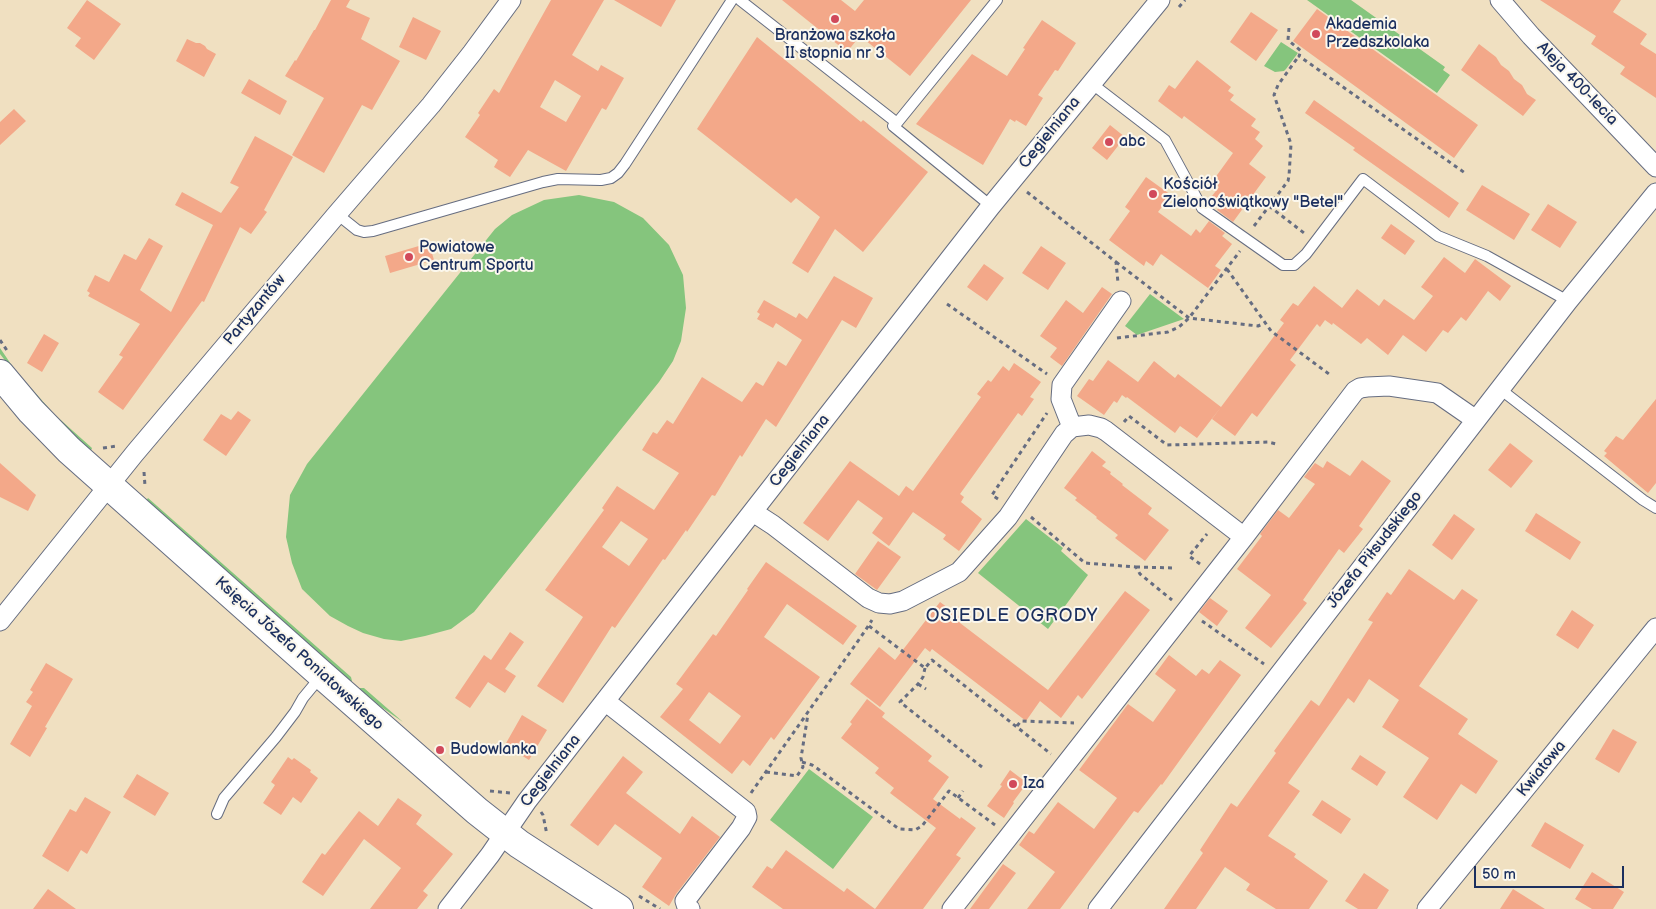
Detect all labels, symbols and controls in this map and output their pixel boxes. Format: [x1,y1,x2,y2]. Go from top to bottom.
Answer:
marker: Branżowa szkoła II stopnia nr 3 [829,13,841,25]
place label: Akademia Przedszkolaka [1326,15,1430,53]
place label: Branżowa szkoła II stopnia nr 3 [774,26,896,64]
marker: Akademia Przedszkolaka [1310,28,1322,40]
street label: Aleja 400-lecia [1532,38,1622,130]
street label: Cegielniana [1015,93,1085,173]
place label: abc [1119,132,1146,152]
marker: abc [1103,136,1115,148]
place label: Kościół Zielonoświątkowy "Betel" [1163,175,1343,213]
marker: Kościół Zielonoświątkowy "Betel" [1147,188,1159,200]
place label: Powiatowe Centrum Sportu [419,238,534,276]
marker: Powiatowe Centrum Sportu [403,251,415,263]
street label: Partyzantów [220,271,290,349]
street label: Cegielniana [766,411,834,491]
street label: Józefa Piłsudskiego [1323,487,1427,613]
street label: Księcia Józefa Poniatowskiego [211,573,387,735]
district label: OSIEDLE OGRODY [924,605,1100,627]
street label: Cegielniana [517,731,585,811]
street label: Kwiatowa [1514,737,1570,801]
place label: Budowlanka [450,740,537,760]
marker: Budowlanka [434,744,446,756]
place label: Iza [1023,774,1044,794]
marker: Iza [1007,778,1019,790]
scale bar [1476,856,1626,888]
text: 50 m [1482,865,1516,884]

